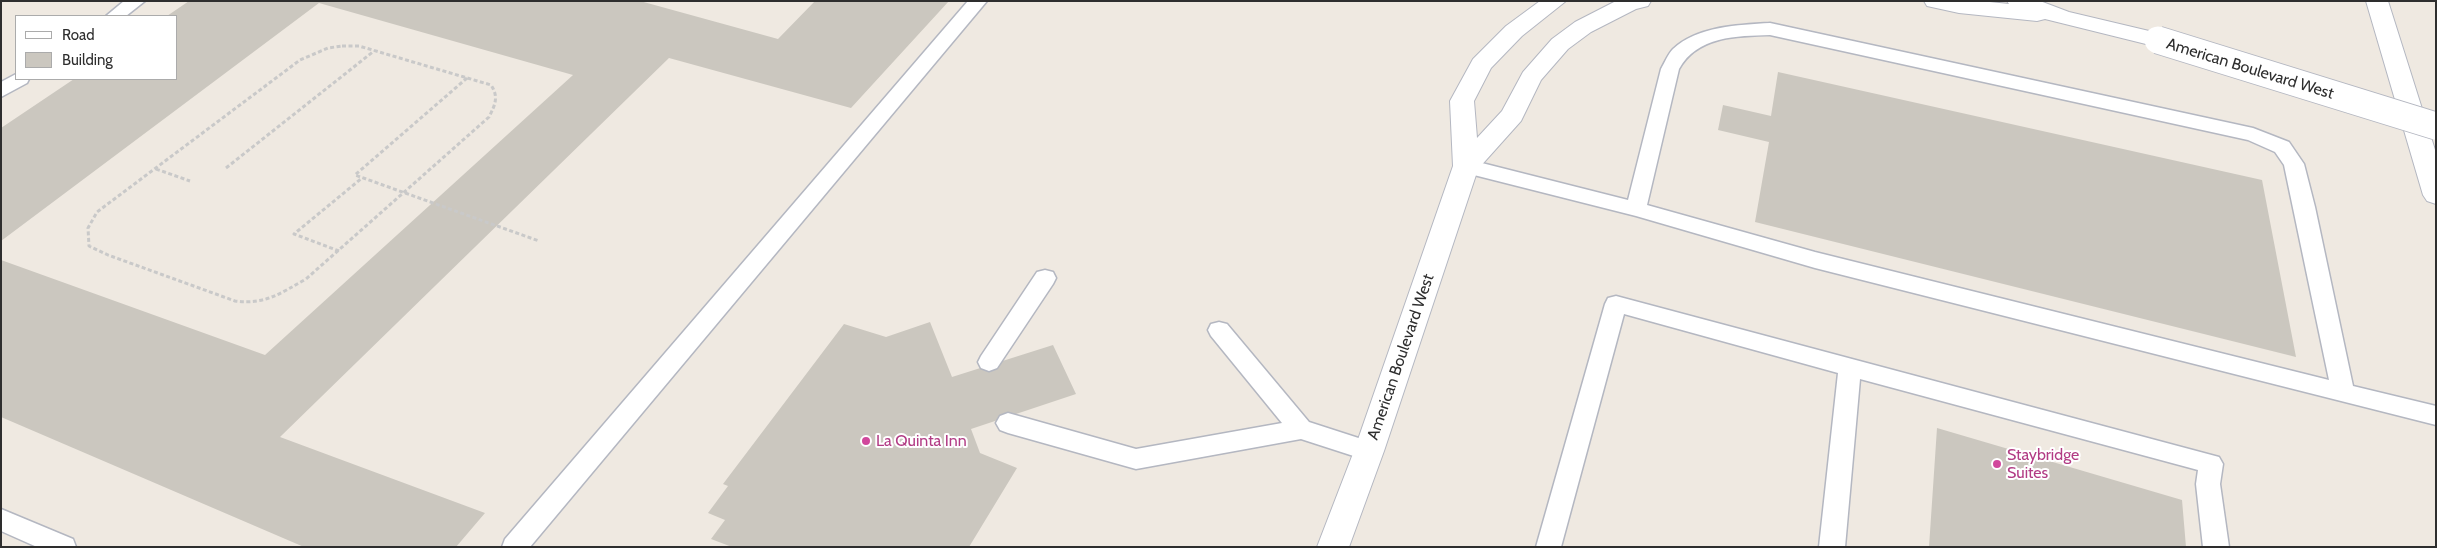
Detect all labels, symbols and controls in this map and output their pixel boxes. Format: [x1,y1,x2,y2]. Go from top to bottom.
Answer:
legend [15,15,178,80]
text: Road [62,26,95,44]
street label: American Boulevard West [2164,34,2336,104]
text: Building [62,51,113,69]
street label: American Boulevard West [1364,272,1438,442]
place label: La Quinta Inn [876,431,967,451]
marker: La Quinta Inn [860,435,872,447]
place label: Staybridge Suites [2007,445,2079,483]
marker: Staybridge Suites [1991,458,2003,470]

